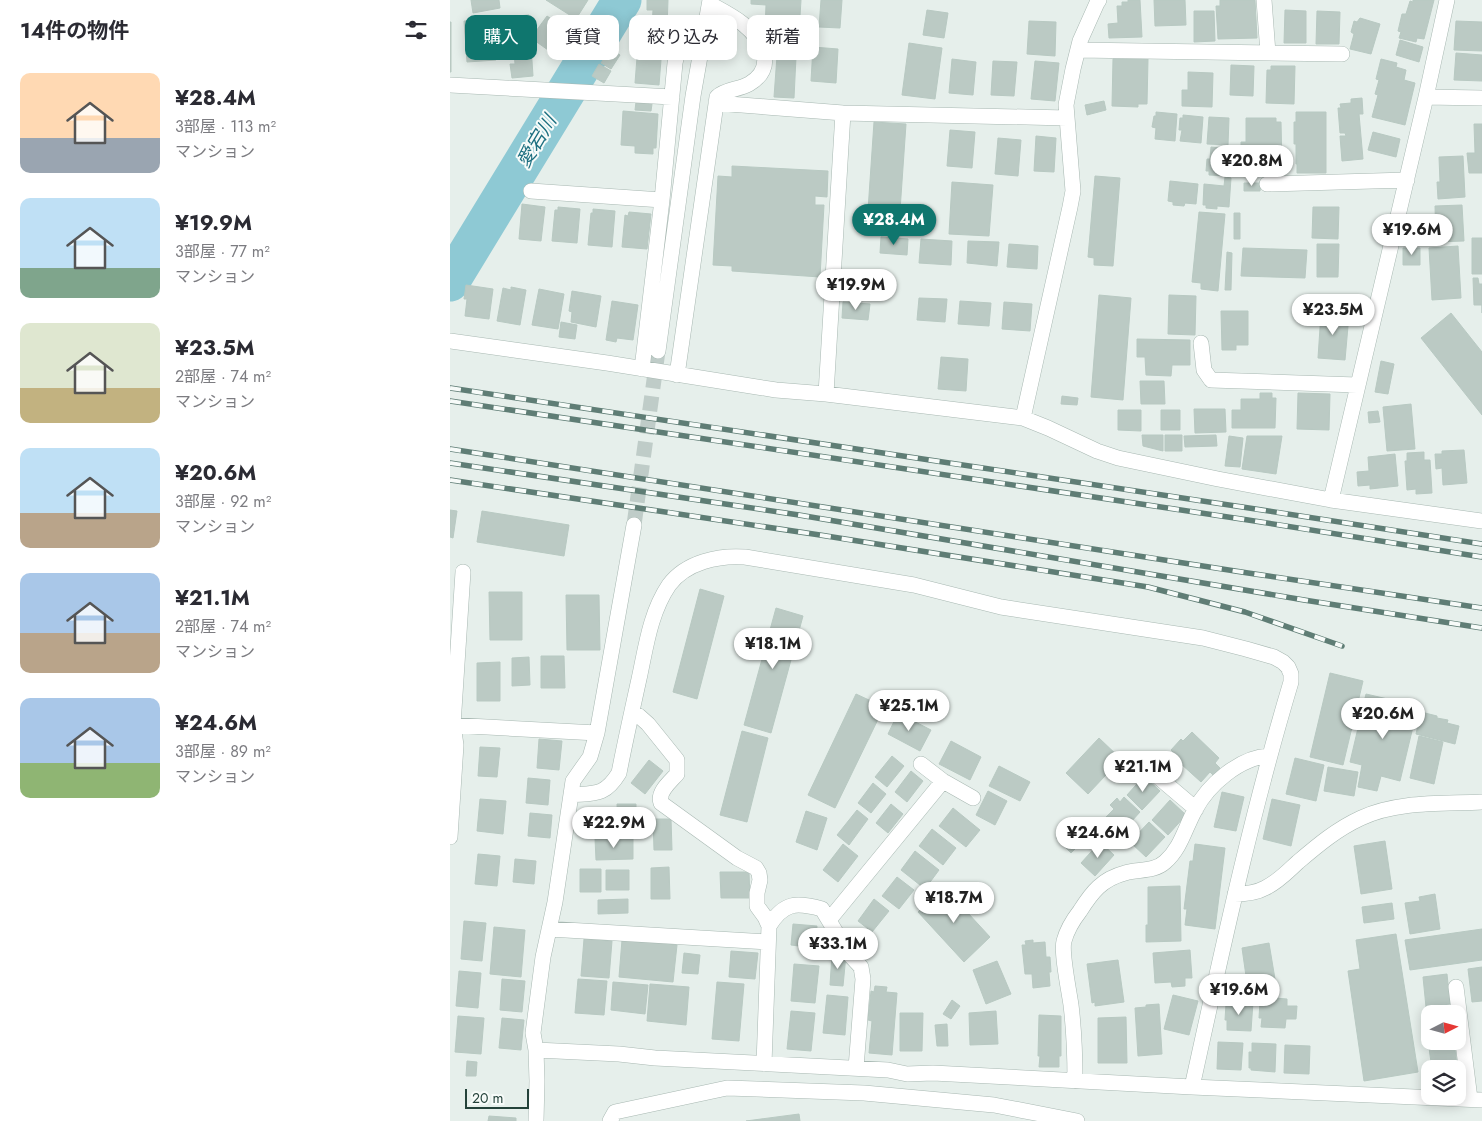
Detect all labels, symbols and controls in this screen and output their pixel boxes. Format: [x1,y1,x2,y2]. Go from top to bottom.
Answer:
chip: 購入 [465,15,537,60]
chip: 賃貸 [547,15,619,60]
chip: 絞り込み [629,15,737,60]
chip: 新着 [747,15,819,60]
text: 14件の物件 [20,16,129,46]
icon: filters [402,16,430,44]
text: ¥28.4M [175,83,256,113]
icon: home [60,93,120,153]
water label: 愛宕川 [510,108,564,173]
text: 3部屋 · 113 m² [175,115,276,138]
text: マンション [175,140,255,163]
pin: ¥20.8M [1211,144,1293,187]
text: ¥20.8M [1221,149,1283,172]
pin: ¥28.4M [853,204,935,246]
text: ¥19.9M [175,208,252,238]
text: ¥28.4M [863,208,925,231]
pin: ¥19.6M [1371,214,1453,256]
icon: home [60,218,120,278]
text: ¥19.6M [1383,218,1441,241]
text: 3部屋 · 77 m² [175,240,270,263]
text: マンション [175,265,255,288]
pin: ¥19.9M [815,268,897,311]
text: ¥19.9M [827,273,885,296]
pin: ¥23.5M [1292,294,1374,336]
text: ¥23.5M [1303,298,1363,321]
text: ¥23.5M [175,333,255,363]
icon: home [60,343,120,403]
text: 2部屋 · 74 m² [175,365,271,388]
text: マンション [175,390,255,413]
text: ¥20.6M [175,458,256,488]
icon: home [60,468,120,528]
text: 3部屋 · 92 m² [175,490,271,513]
text: マンション [175,515,255,538]
text: ¥21.1M [175,583,250,613]
icon: home [60,593,120,653]
text: 2部屋 · 74 m² [175,615,271,638]
pin: ¥18.1M [732,628,814,670]
text: ¥18.1M [745,632,801,655]
text: マンション [175,640,255,663]
pin: ¥25.1M [868,690,950,732]
text: ¥25.1M [879,694,939,717]
pin: ¥20.6M [1342,698,1424,740]
text: ¥20.6M [1352,702,1414,725]
text: ¥24.6M [175,708,257,738]
icon: home [60,718,120,778]
text: 3部屋 · 89 m² [175,740,271,763]
pin: ¥21.1M [1102,750,1184,793]
text: ¥21.1M [1115,755,1171,778]
text: マンション [175,765,255,788]
pin: ¥22.9M [573,806,655,849]
text: ¥22.9M [583,811,645,834]
pin: ¥24.6M [1057,816,1139,859]
text: ¥24.6M [1067,821,1129,844]
pin: ¥18.7M [913,882,995,924]
text: ¥18.7M [925,886,983,909]
pin: ¥33.1M [797,928,879,970]
text: ¥33.1M [809,932,867,955]
pin: ¥19.6M [1198,974,1280,1016]
text: ¥19.6M [1210,978,1268,1001]
north arrow [1421,1005,1466,1050]
map controls [1421,1005,1466,1105]
button: layers [1421,1060,1466,1105]
scale bar [465,1086,529,1109]
text: 20 m [472,1088,504,1108]

